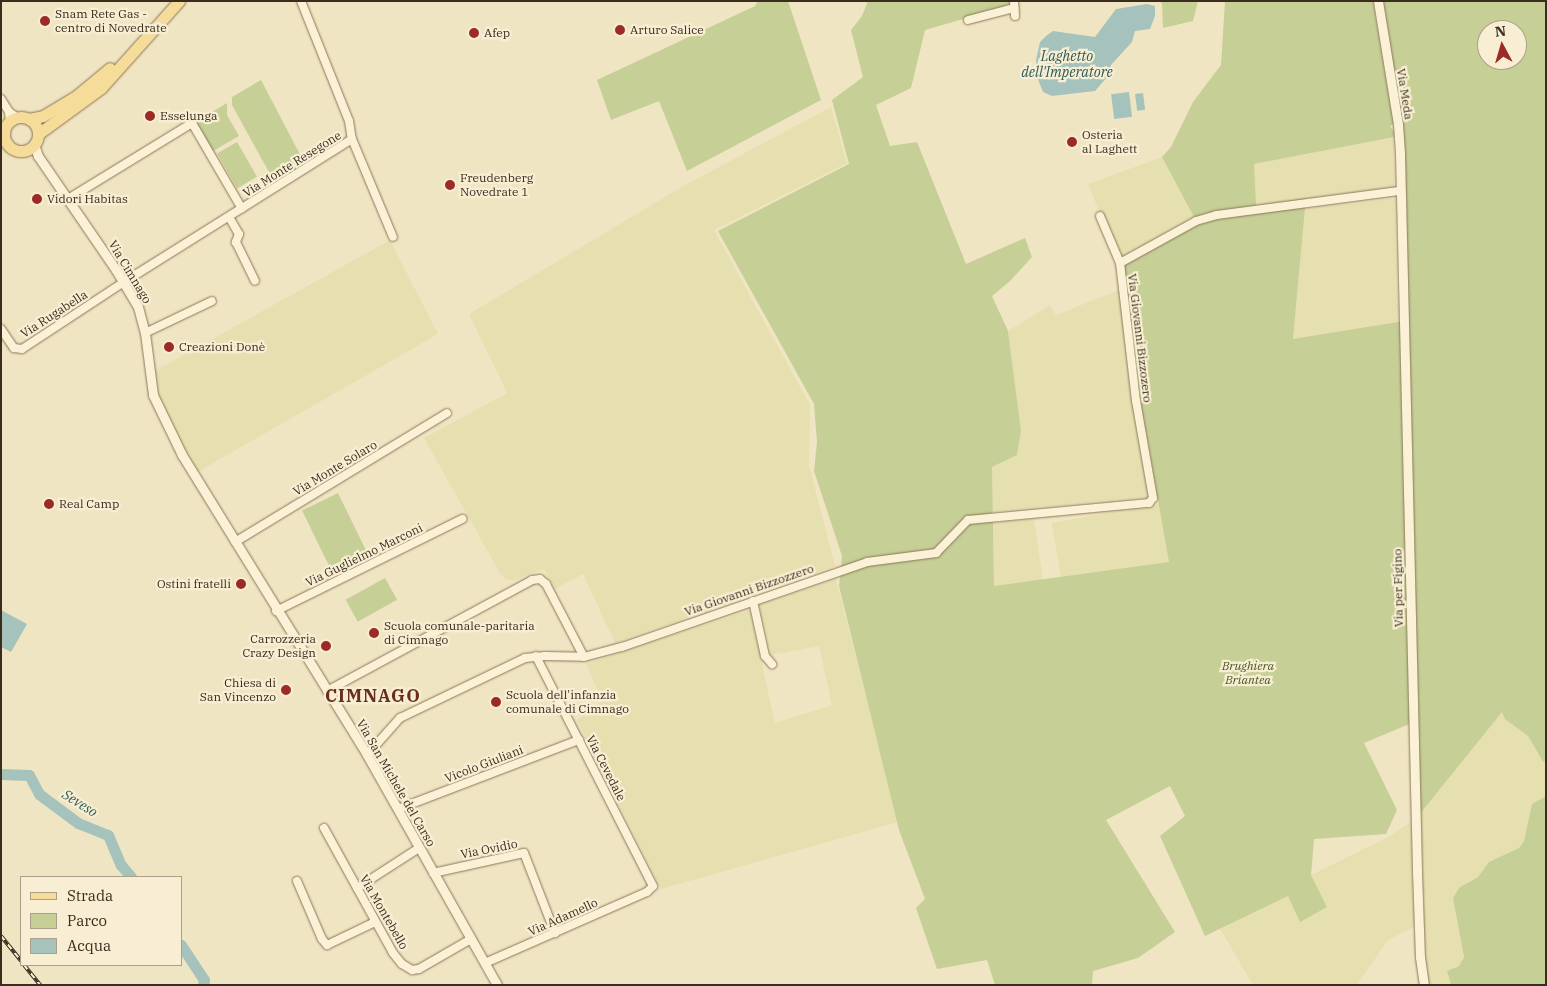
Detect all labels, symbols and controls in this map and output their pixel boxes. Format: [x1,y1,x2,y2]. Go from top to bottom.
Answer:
place label: Snam Rete Gas - centro di Novedrate [55,7,167,35]
marker: Snam Rete Gas - centro di Novedrate [39,15,51,27]
north arrow [1477,20,1527,70]
text: N [1494,22,1507,41]
place label: Arturo Salice [630,23,704,37]
marker: Arturo Salice [614,24,626,36]
place label: Afep [484,26,510,40]
marker: Afep [468,27,480,39]
water label: Laghetto dell'Imperatore [1021,48,1113,80]
street label: Via Meda [1394,67,1416,121]
place label: Esselunga [160,109,218,123]
marker: Esselunga [144,110,156,122]
street label: Via Monte Resegone [240,128,344,200]
place label: Osteria al Laghett [1082,128,1137,156]
marker: Osteria al Laghett [1066,136,1078,148]
place label: Freudenberg Novedrate 1 [460,171,533,199]
marker: Freudenberg Novedrate 1 [444,179,456,191]
place label: Vidori Habitas [47,192,128,206]
marker: Vidori Habitas [31,193,43,205]
street label: Via Cimnago [105,238,155,306]
street label: Via Giovanni Bizzozero [1125,273,1155,403]
street label: Via Rugabella [18,287,90,341]
place label: Creazioni Donè [179,340,265,354]
marker: Creazioni Donè [163,341,175,353]
street label: Via Monte Solaro [290,437,380,499]
place label: Real Camp [59,497,119,511]
marker: Real Camp [43,498,55,510]
street label: Via Guglielmo Marconi [303,520,425,590]
street label: Via per Figino [1390,549,1406,627]
street label: Via Giovanni Bizzozzero [682,561,816,619]
place label: Ostini fratelli [157,577,231,591]
marker: Ostini fratelli [235,578,247,590]
place label: Scuola comunale-paritaria di Cimnago [384,619,535,647]
marker: Scuola comunale-paritaria di Cimnago [368,627,380,639]
place label: Carrozzeria Crazy Design [243,632,316,660]
marker: Carrozzeria Crazy Design [320,640,332,652]
park label: Brughiera Briantea [1222,659,1274,687]
place label: Chiesa di San Vincenzo [200,676,276,704]
marker: Chiesa di San Vincenzo [280,684,292,696]
district label: CIMNAGO [324,685,422,707]
place label: Scuola dell'infanzia comunale di Cimnago [506,688,629,716]
marker: Scuola dell'infanzia comunale di Cimnago [490,696,502,708]
street label: Via San Michele del Carso [354,717,438,849]
street label: Via Cevedale [583,733,629,803]
street label: Vicolo Giuliani [443,742,525,786]
water label: Seveso [59,786,101,820]
street label: Via Ovidio [459,836,519,862]
street label: Via Montebello [357,872,411,952]
legend [20,876,182,966]
text: Strada [67,886,113,905]
street label: Via Adamello [526,895,600,939]
text: Parco [67,911,107,930]
text: Acqua [67,936,111,955]

